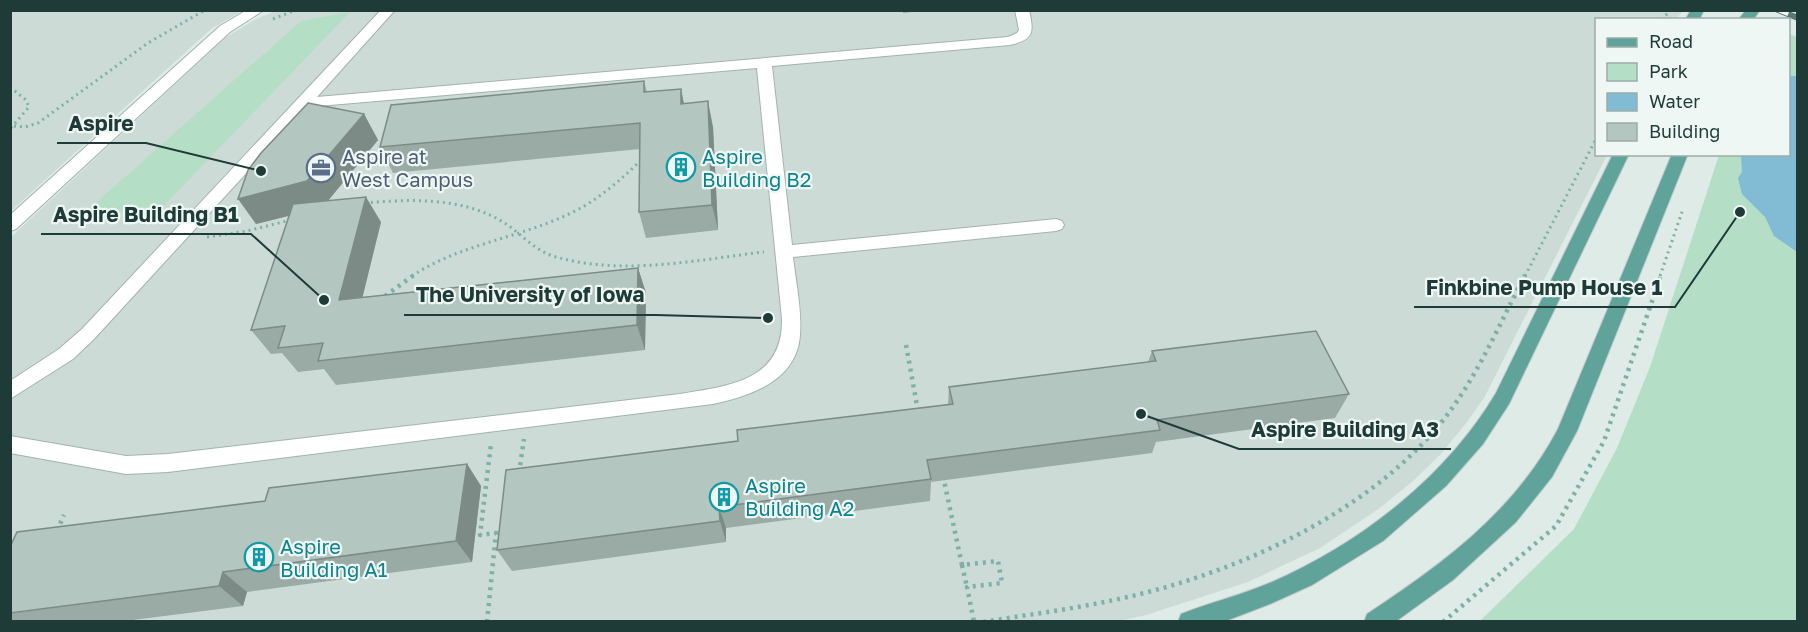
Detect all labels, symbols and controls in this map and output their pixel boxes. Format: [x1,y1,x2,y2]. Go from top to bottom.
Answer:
legend [1595,18,1790,156]
text: Road [1649,30,1693,52]
text: Park [1649,60,1688,82]
text: Water [1649,90,1700,112]
callout: Aspire [57,104,146,143]
text: Aspire [68,110,134,136]
text: Building [1649,120,1720,142]
place label: Aspire at West Campus [342,144,473,191]
place label: Aspire Building B2 [702,144,811,191]
building icon: Aspire Building B2 [665,151,697,183]
office icon: Aspire at West Campus [305,152,337,184]
callout: Aspire Building B1 [41,195,251,234]
text: Aspire Building B1 [53,201,239,227]
callout: Finkbine Pump House 1 [1414,268,1675,307]
text: Finkbine Pump House 1 [1426,274,1662,300]
callout: The University of Iowa [404,276,656,315]
text: The University of Iowa [416,281,644,307]
callout: Aspire Building A3 [1239,410,1451,449]
text: Aspire Building A3 [1251,416,1439,442]
place label: Aspire Building A2 [745,473,854,520]
building icon: Aspire Building A2 [708,481,740,513]
place label: Aspire Building A1 [280,534,388,581]
building icon: Aspire Building A1 [243,541,275,573]

